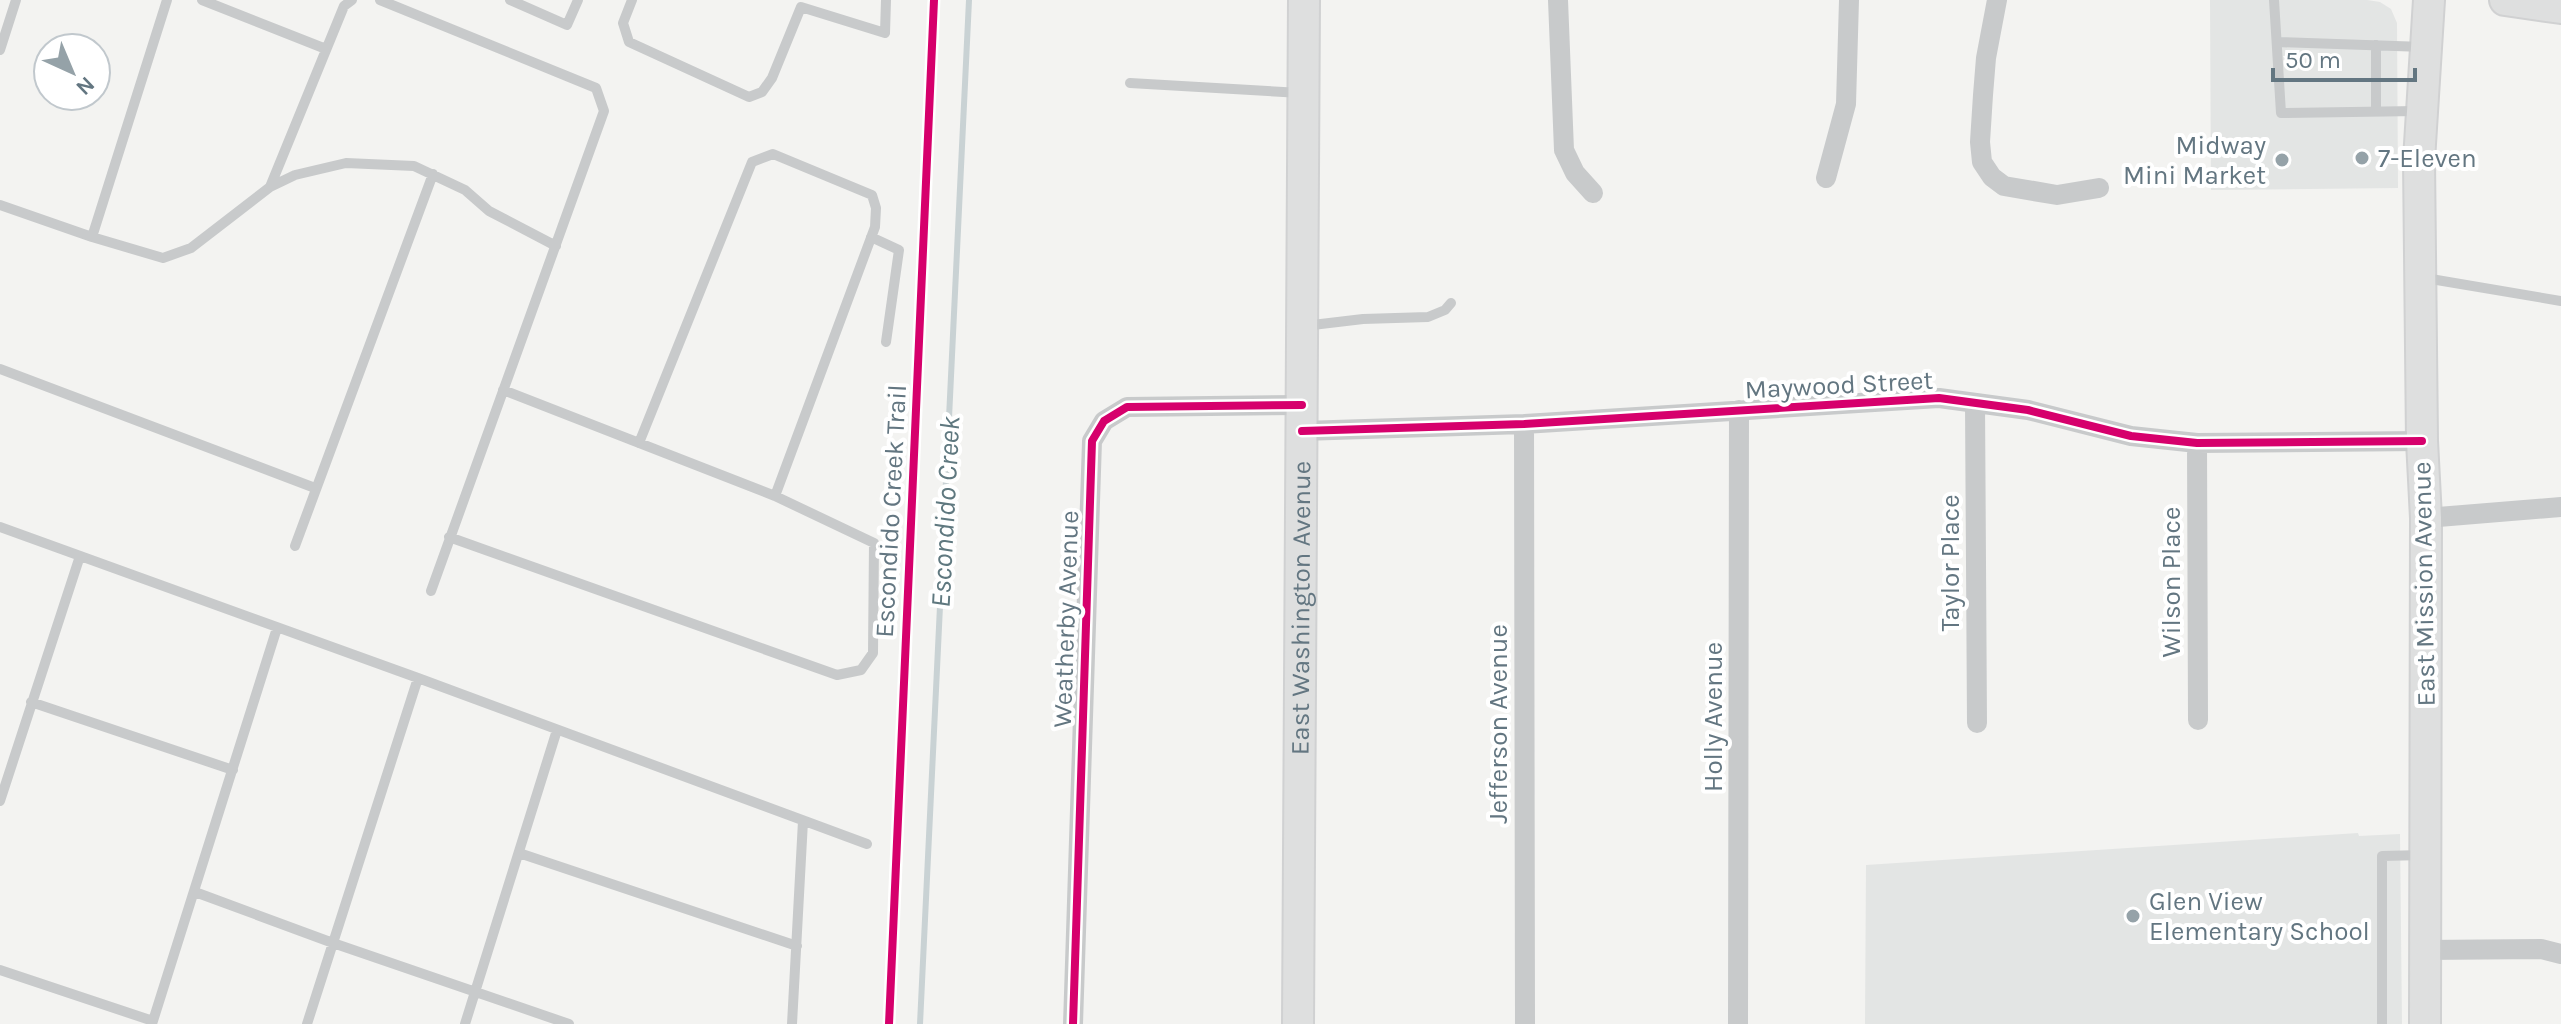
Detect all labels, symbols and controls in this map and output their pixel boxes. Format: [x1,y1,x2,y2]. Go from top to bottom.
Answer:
north arrow [32,32,112,112]
scale bar [2273,32,2415,82]
text: 50 m [2285,46,2341,74]
text: N [70,71,100,101]
place label: Midway Mini Market [2123,130,2266,191]
place label: 7-Eleven [2378,143,2477,174]
marker: 7-Eleven [2353,149,2371,167]
marker: Midway Mini Market [2273,151,2291,169]
street label: Maywood Street [1744,365,1934,405]
street label: Escondido Creek Trail [869,384,913,638]
water label: Escondido Creek [924,415,967,609]
street label: East Washington Avenue [1284,461,1317,755]
street label: East Mission Avenue [2406,461,2442,707]
street label: Taylor Place [1935,495,1966,631]
street label: Wilson Place [2156,507,2187,657]
street label: Weatherby Avenue [1047,510,1085,728]
street label: Jefferson Avenue [1483,624,1514,824]
street label: Holly Avenue [1698,642,1729,792]
place label: Glen View Elementary School [2149,886,2370,947]
marker: Glen View Elementary School [2124,907,2142,925]

